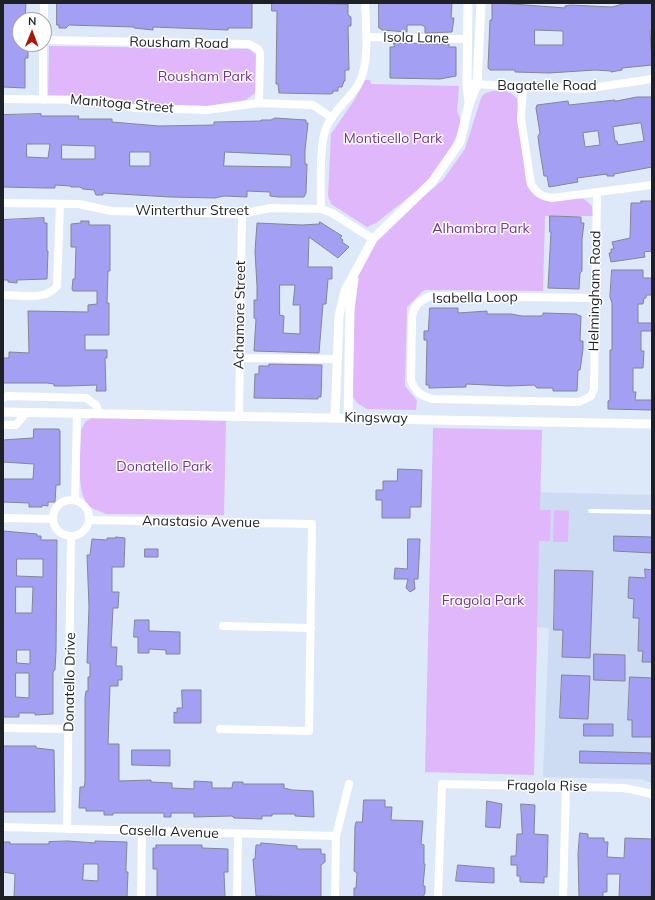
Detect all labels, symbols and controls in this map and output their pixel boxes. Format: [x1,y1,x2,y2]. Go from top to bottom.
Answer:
north arrow [12,12,52,52]
text: N [28,14,36,28]
street label: Isola Lane [383,29,449,47]
street label: Rousham Road [129,34,229,52]
park label: Rousham Park [158,69,252,85]
street label: Bagatelle Road [497,78,597,94]
street label: Manitoga Street [69,91,175,117]
park label: Monticello Park [344,131,442,147]
street label: Winterthur Street [135,203,249,219]
park label: Alhambra Park [432,221,530,237]
street label: Helmingham Road [586,230,604,352]
street label: Achamore Street [231,260,249,370]
street label: Isabella Loop [432,289,518,307]
street label: Kingsway [344,409,408,427]
park label: Donatello Park [116,459,212,475]
street label: Anastasio Avenue [142,513,260,531]
park label: Fragola Park [442,593,524,609]
street label: Donatello Drive [61,632,79,732]
street label: Fragola Rise [507,777,587,795]
street label: Casella Avenue [119,822,219,842]

